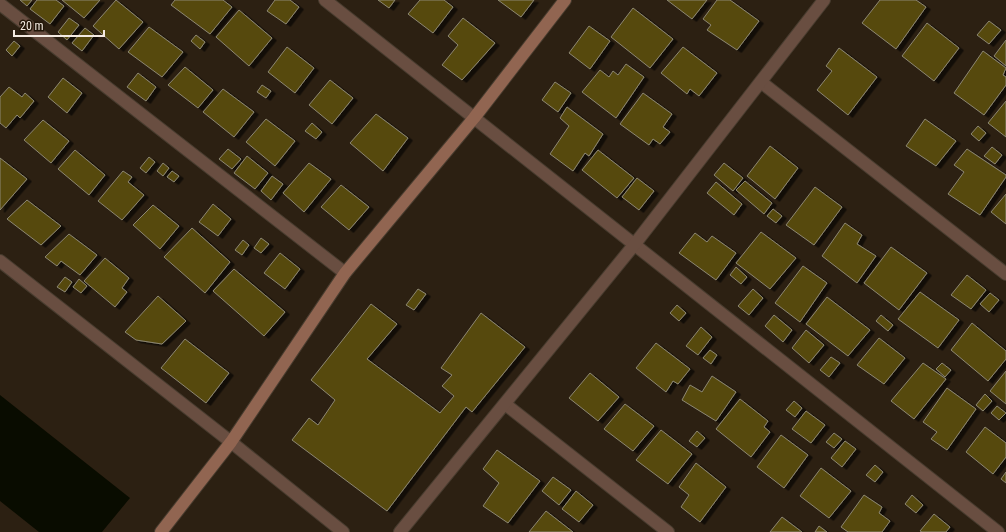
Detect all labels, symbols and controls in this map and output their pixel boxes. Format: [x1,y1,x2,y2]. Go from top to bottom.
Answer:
scale bar [14,12,104,38]
text: 20 m [20,19,44,33]

